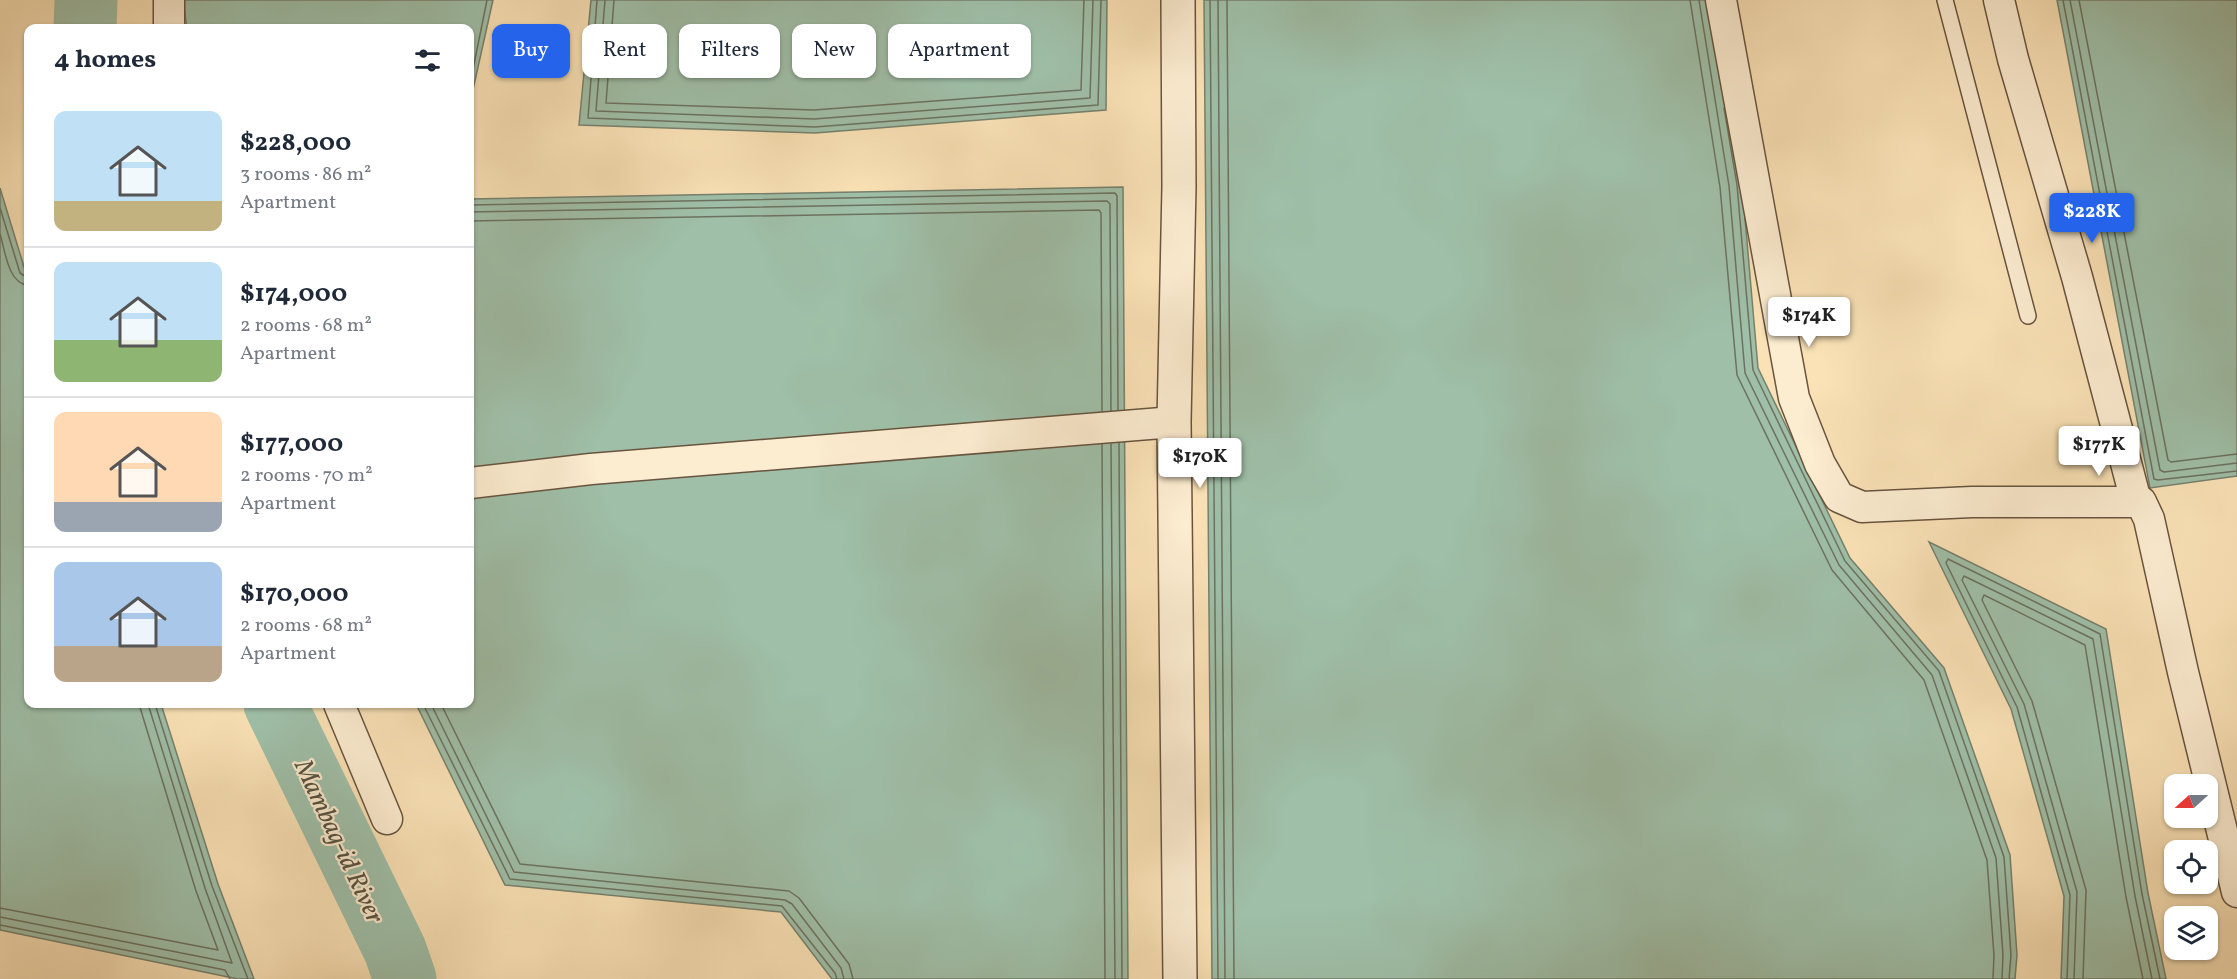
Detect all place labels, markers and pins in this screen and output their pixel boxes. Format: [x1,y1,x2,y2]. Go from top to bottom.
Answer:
pin: $228K [2050,193,2134,244]
pin: $174K [1767,297,1851,348]
pin: $177K [2057,426,2141,477]
pin: $170K [1158,438,1242,489]

